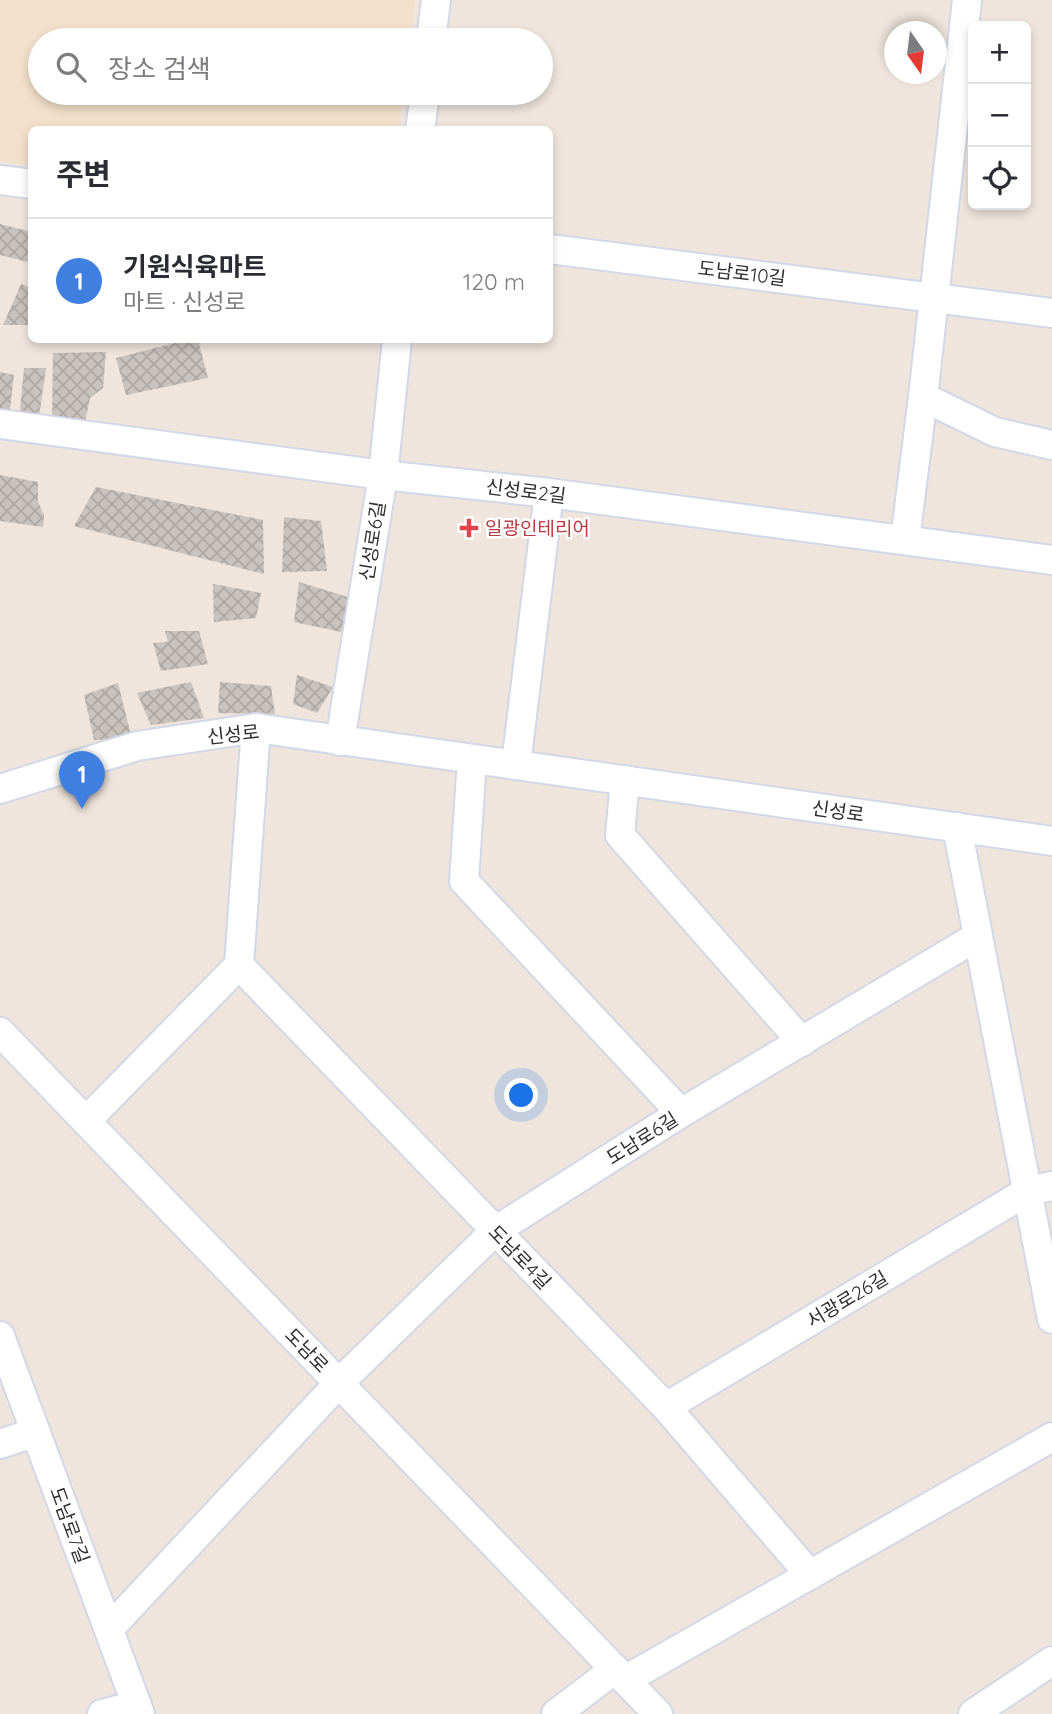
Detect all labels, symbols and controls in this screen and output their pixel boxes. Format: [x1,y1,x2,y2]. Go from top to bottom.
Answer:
north arrow [884,21,947,84]
map controls [968,21,1031,210]
button: + [968,21,1031,84]
search box [28,28,553,105]
icon: search [52,48,90,86]
text: 장소 검색 [108,52,211,85]
button: − [968,84,1031,147]
button: locate [968,147,1031,210]
text: 주변 [56,155,111,193]
text: 기원식육마트 [123,250,267,283]
street label: 도남로10길 [697,256,787,290]
text: 1 [75,267,83,296]
text: 120 m [463,267,525,296]
text: 마트 · 신성로 [123,287,246,316]
street label: 신성로2길 [485,474,567,508]
street label: 신성로6길 [354,500,390,582]
place label: 일광인테리어 [485,516,590,540]
marker: 일광인테리어 [459,518,479,538]
street label: 신성로 [206,719,260,749]
pin: 1 [59,751,105,809]
street label: 신성로 [810,795,866,827]
your location [504,1078,538,1112]
street label: 도남로6길 [602,1107,682,1169]
street label: 도남로4길 [484,1220,556,1294]
street label: 서광로26길 [802,1265,892,1333]
street label: 도남로 [280,1323,334,1377]
street label: 도남로7길 [45,1483,95,1567]

